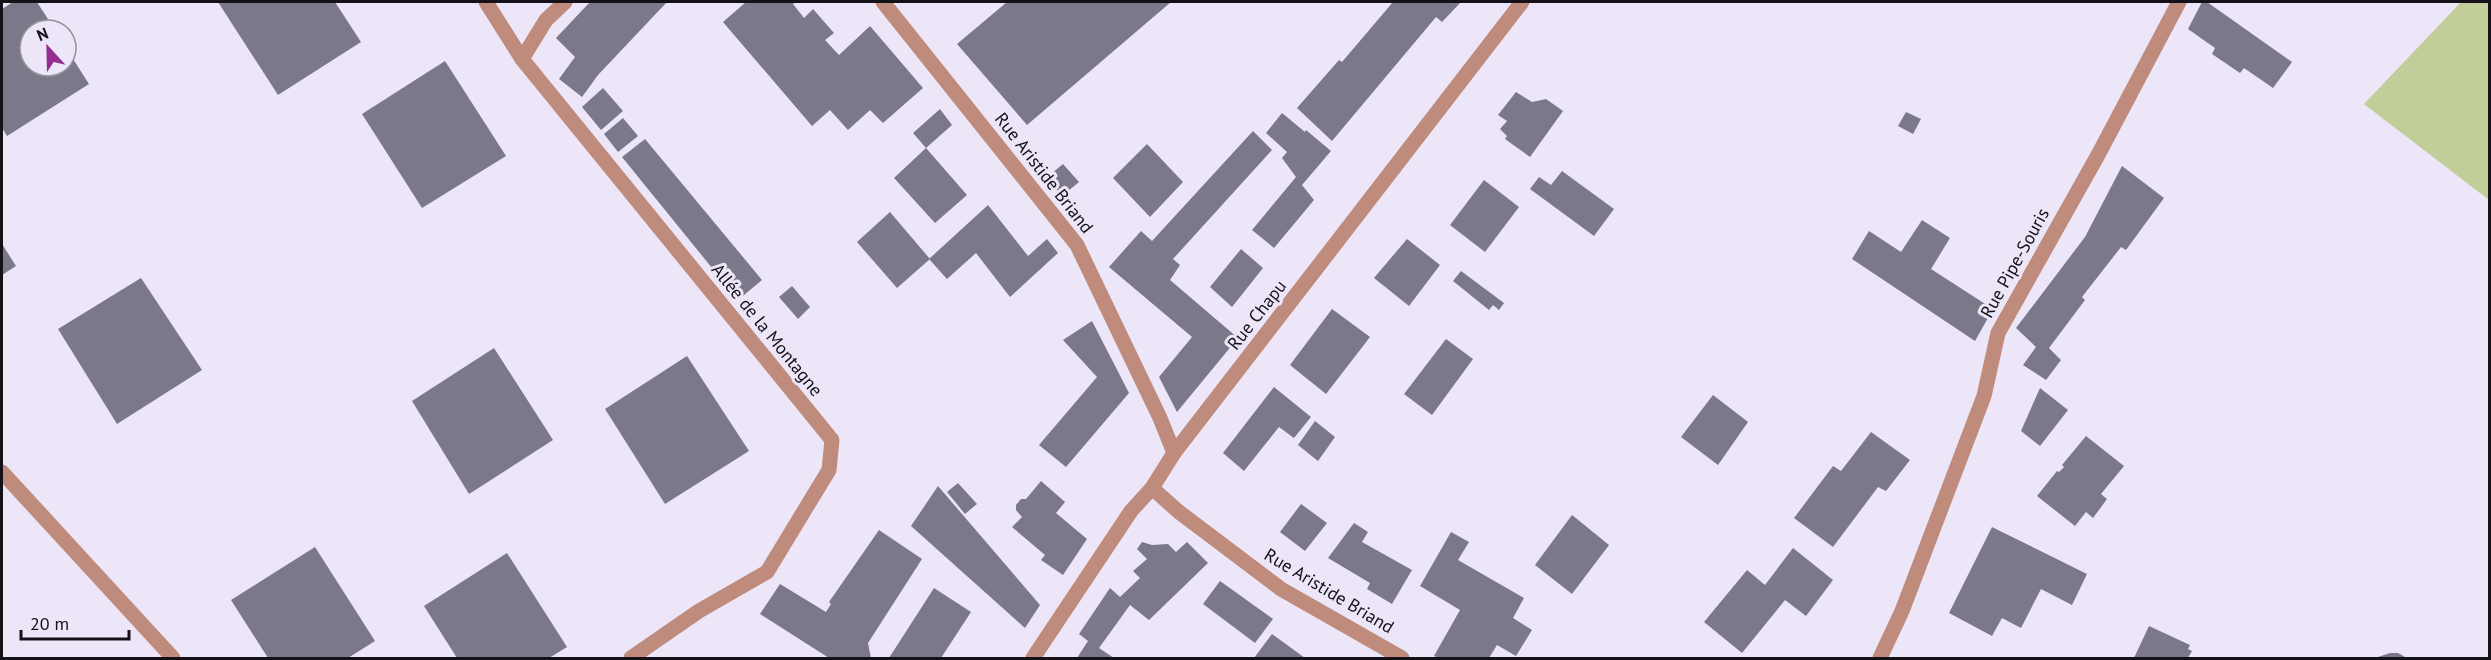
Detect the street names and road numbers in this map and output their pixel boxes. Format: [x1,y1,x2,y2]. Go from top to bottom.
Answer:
street label: Rue Aristide Briand [990,108,1099,238]
street label: Rue Pipe-Souris [1975,204,2054,322]
street label: Allée de la Montagne [707,259,828,401]
street label: Rue Chapu [1222,275,1291,354]
street label: Rue Aristide Briand [1260,543,1398,638]

